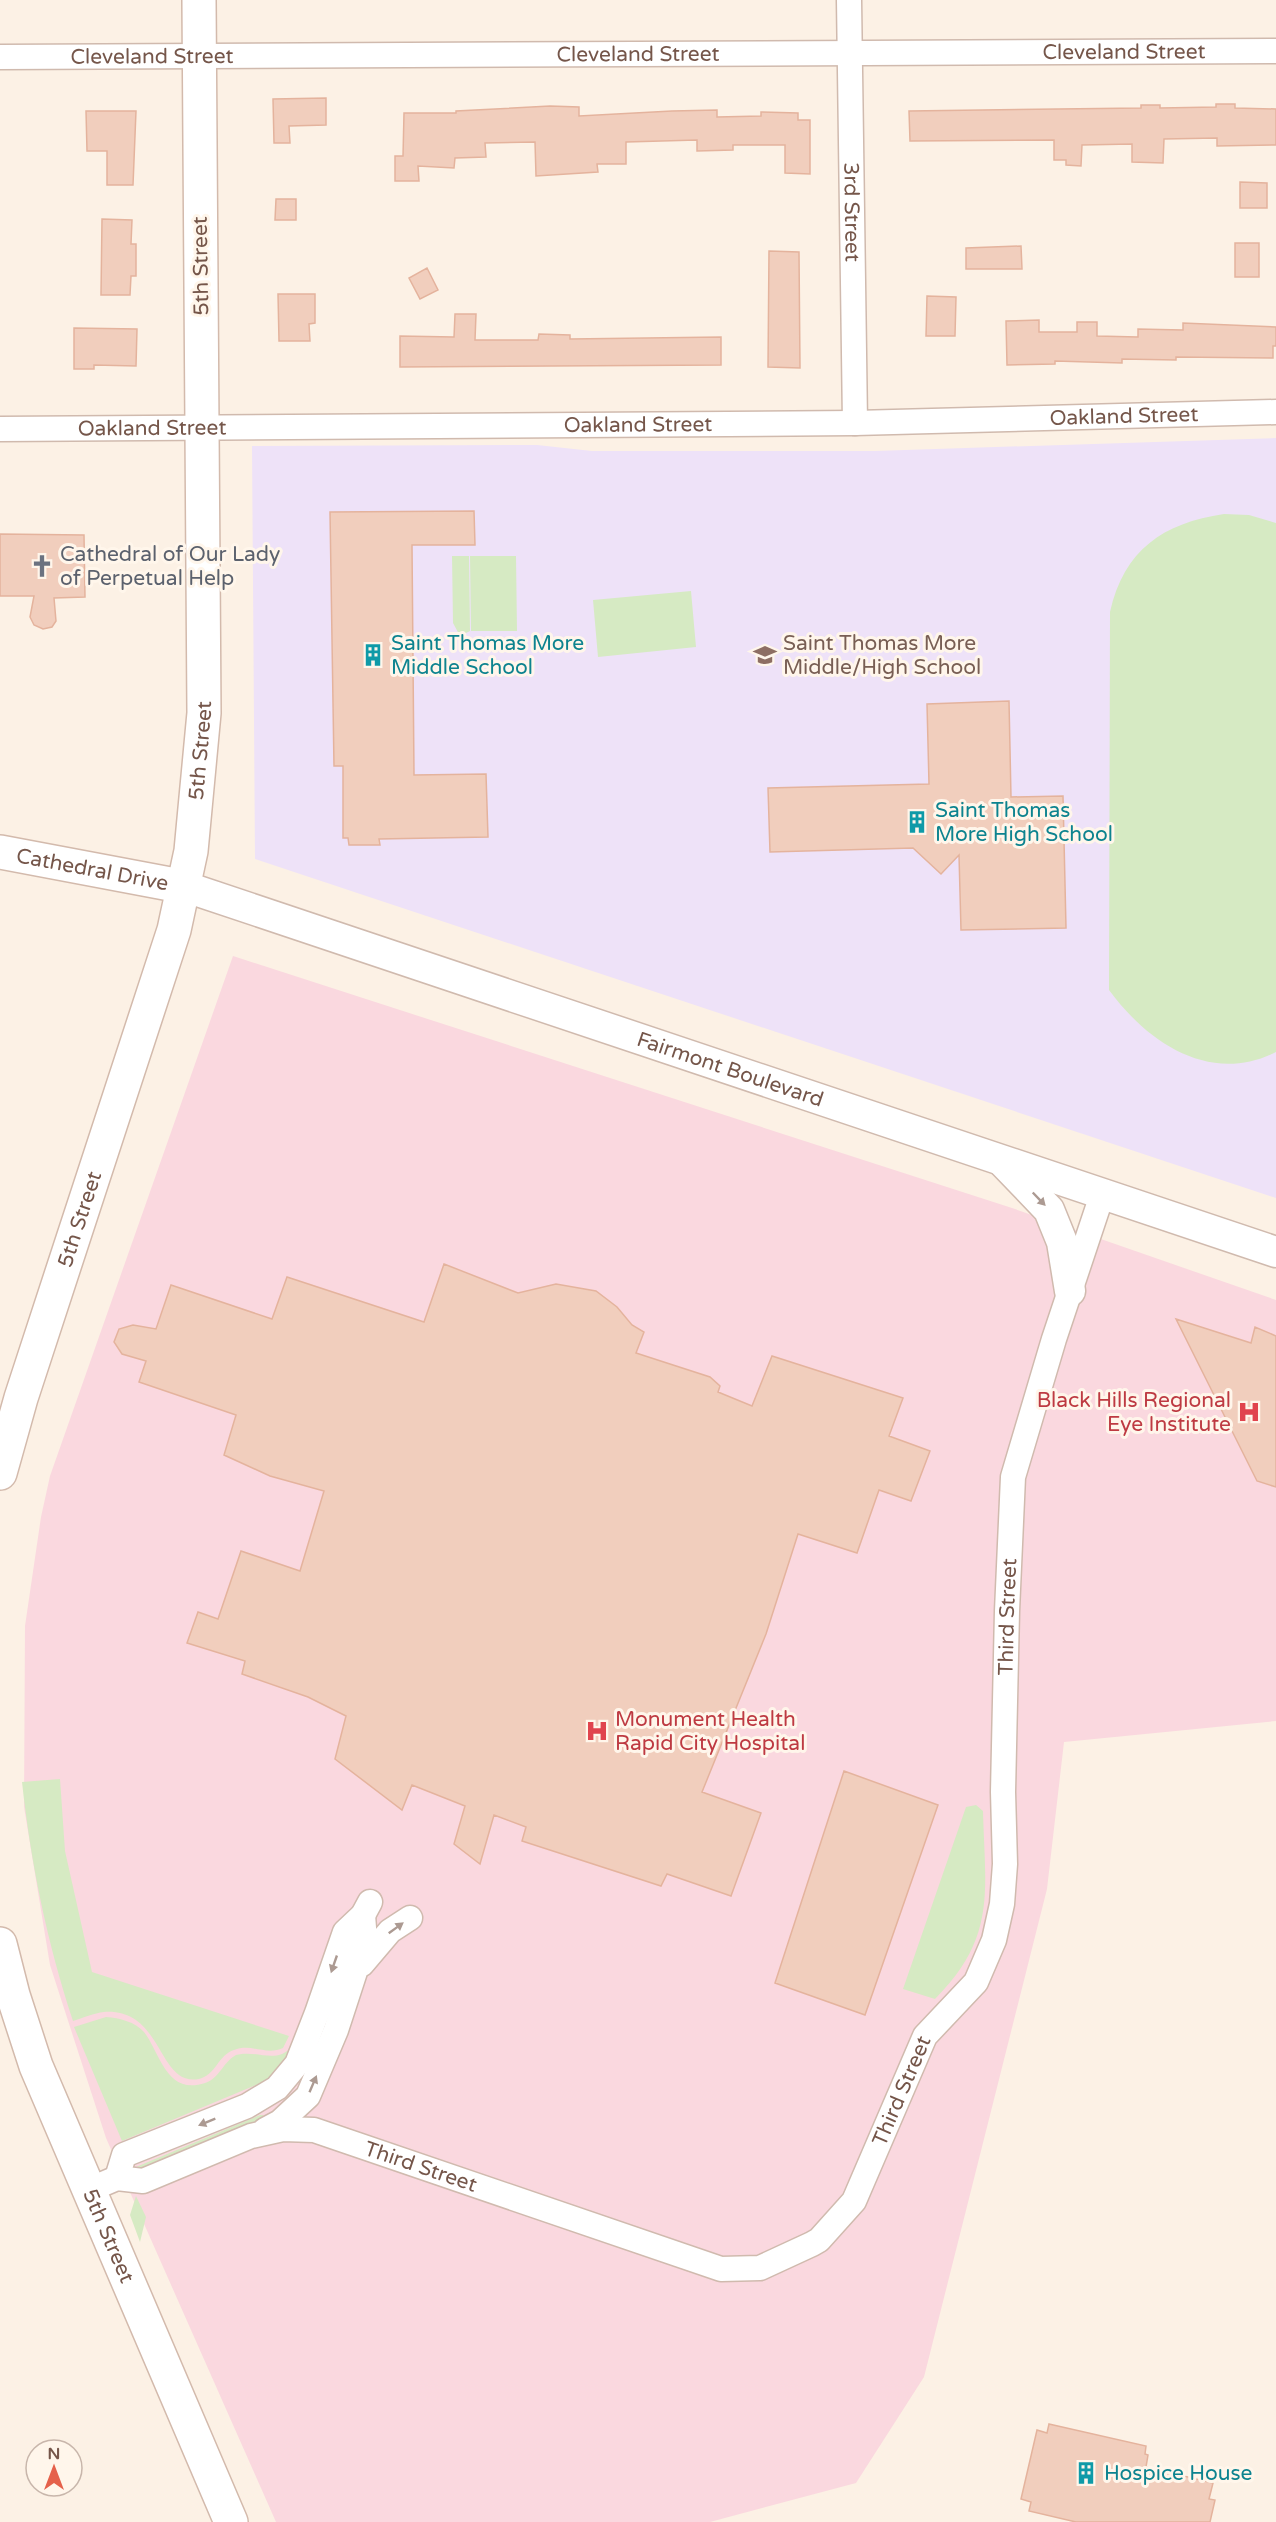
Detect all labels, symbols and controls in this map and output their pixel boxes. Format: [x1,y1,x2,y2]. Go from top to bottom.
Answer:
street label: Cleveland Street [1042,39,1206,65]
street label: Cleveland Street [556,41,720,67]
street label: Cleveland Street [70,43,234,69]
street label: 3rd Street [839,162,865,262]
street label: 5th Street [188,216,214,316]
street label: Oakland Street [1049,402,1199,430]
street label: Oakland Street [564,412,712,438]
street label: Oakland Street [78,415,226,441]
place label: Cathedral of Our Lady of Perpetual Help [60,542,280,591]
church icon: Cathedral of Our Lady of Perpetual Help [29,553,55,579]
place label: Saint Thomas More Middle School [391,631,584,680]
place label: Saint Thomas More Middle/High School [783,631,981,680]
building icon: Saint Thomas More Middle School [360,642,386,668]
school or university icon: Saint Thomas More Middle/High School [752,642,778,668]
street label: 5th Street [183,701,217,801]
place label: Saint Thomas More High School [935,798,1113,847]
building icon: Saint Thomas More High School [904,809,930,835]
street label: Cathedral Drive [14,843,171,896]
street label: Fairmont Boulevard [634,1026,827,1112]
street label: 5th Street [52,1168,107,1270]
one-way arrow [1031,1192,1045,1206]
place label: Black Hills Regional Eye Institute [1037,1388,1231,1437]
hospital icon: Black Hills Regional Eye Institute [1236,1399,1262,1425]
street label: Third Street [993,1558,1022,1676]
place label: Monument Health Rapid City Hospital [615,1707,805,1756]
hospital icon: Monument Health Rapid City Hospital [584,1718,610,1744]
one-way arrow [389,1922,404,1934]
one-way arrow [329,1955,338,1973]
street label: Third Street [867,2032,936,2150]
one-way arrow [309,2075,318,2093]
one-way arrow [198,2117,216,2127]
street label: Third Street [361,2136,480,2197]
street label: 5th Street [78,2185,140,2287]
north arrow [24,2438,84,2498]
text: N [48,2444,60,2464]
building icon: Hospice House [1073,2460,1099,2486]
place label: Hospice House [1104,2461,1253,2486]

